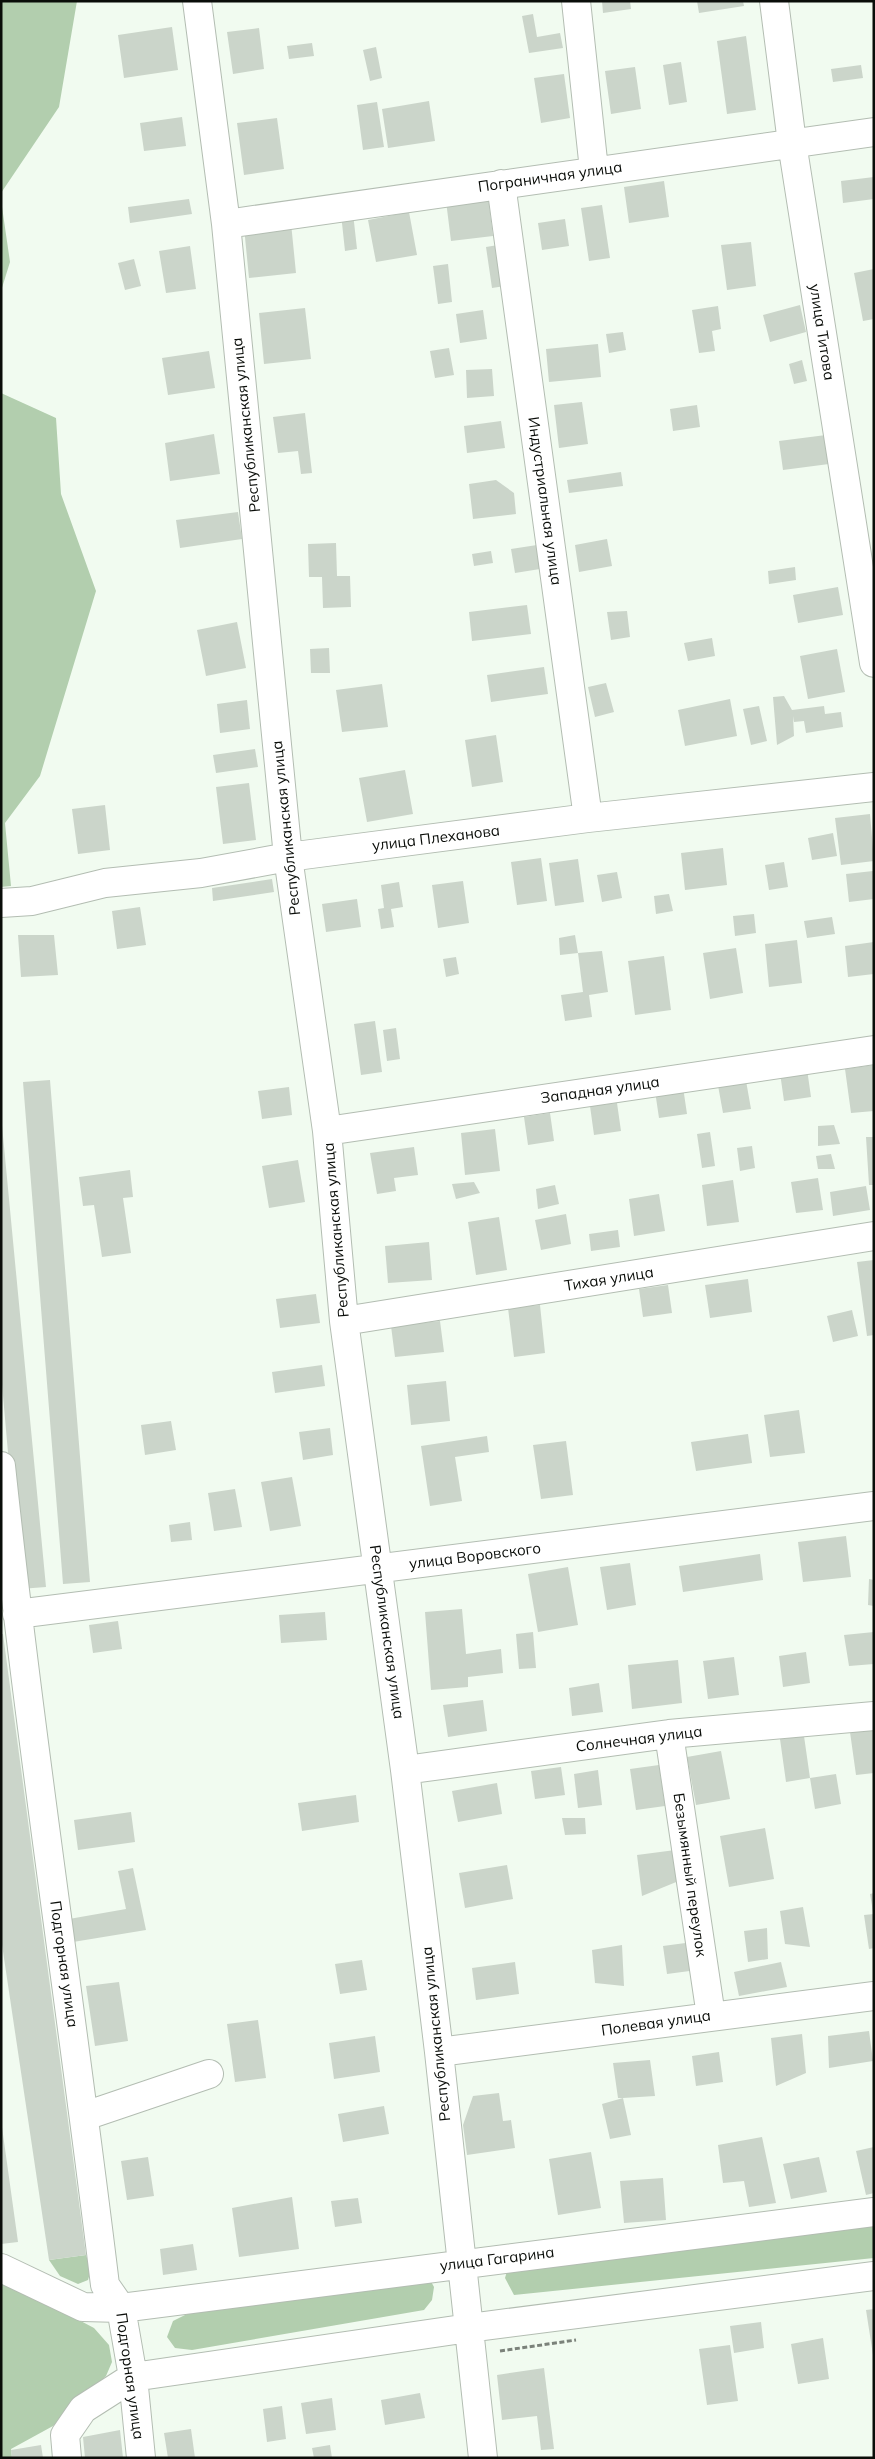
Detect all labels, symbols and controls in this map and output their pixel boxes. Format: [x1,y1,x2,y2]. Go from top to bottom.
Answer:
street label: Пограничная улица [477,157,623,196]
street label: улица Титова [805,282,840,382]
street label: Республиканская улица [227,337,264,513]
street label: Индустриальная улица [524,415,567,586]
street label: Республиканская улица [267,740,304,916]
street label: улица Плеханова [371,820,501,855]
street label: Западная улица [539,1072,661,1107]
street label: Республиканская улица [318,1142,353,1318]
street label: Тихая улица [563,1262,655,1295]
street label: улица Воровского [408,1538,542,1573]
street label: Республиканская улица [366,1544,409,1720]
street label: Солнечная улица [575,1721,703,1756]
street label: Безымянный переулок [670,1792,712,1959]
street label: Подгорная улица [46,1899,83,2029]
street label: Республиканская улица [417,1946,454,2122]
street label: Полевая улица [600,2005,712,2040]
street label: улица Гагарина [439,2242,555,2275]
street label: Подгорная улица [112,2311,149,2441]

